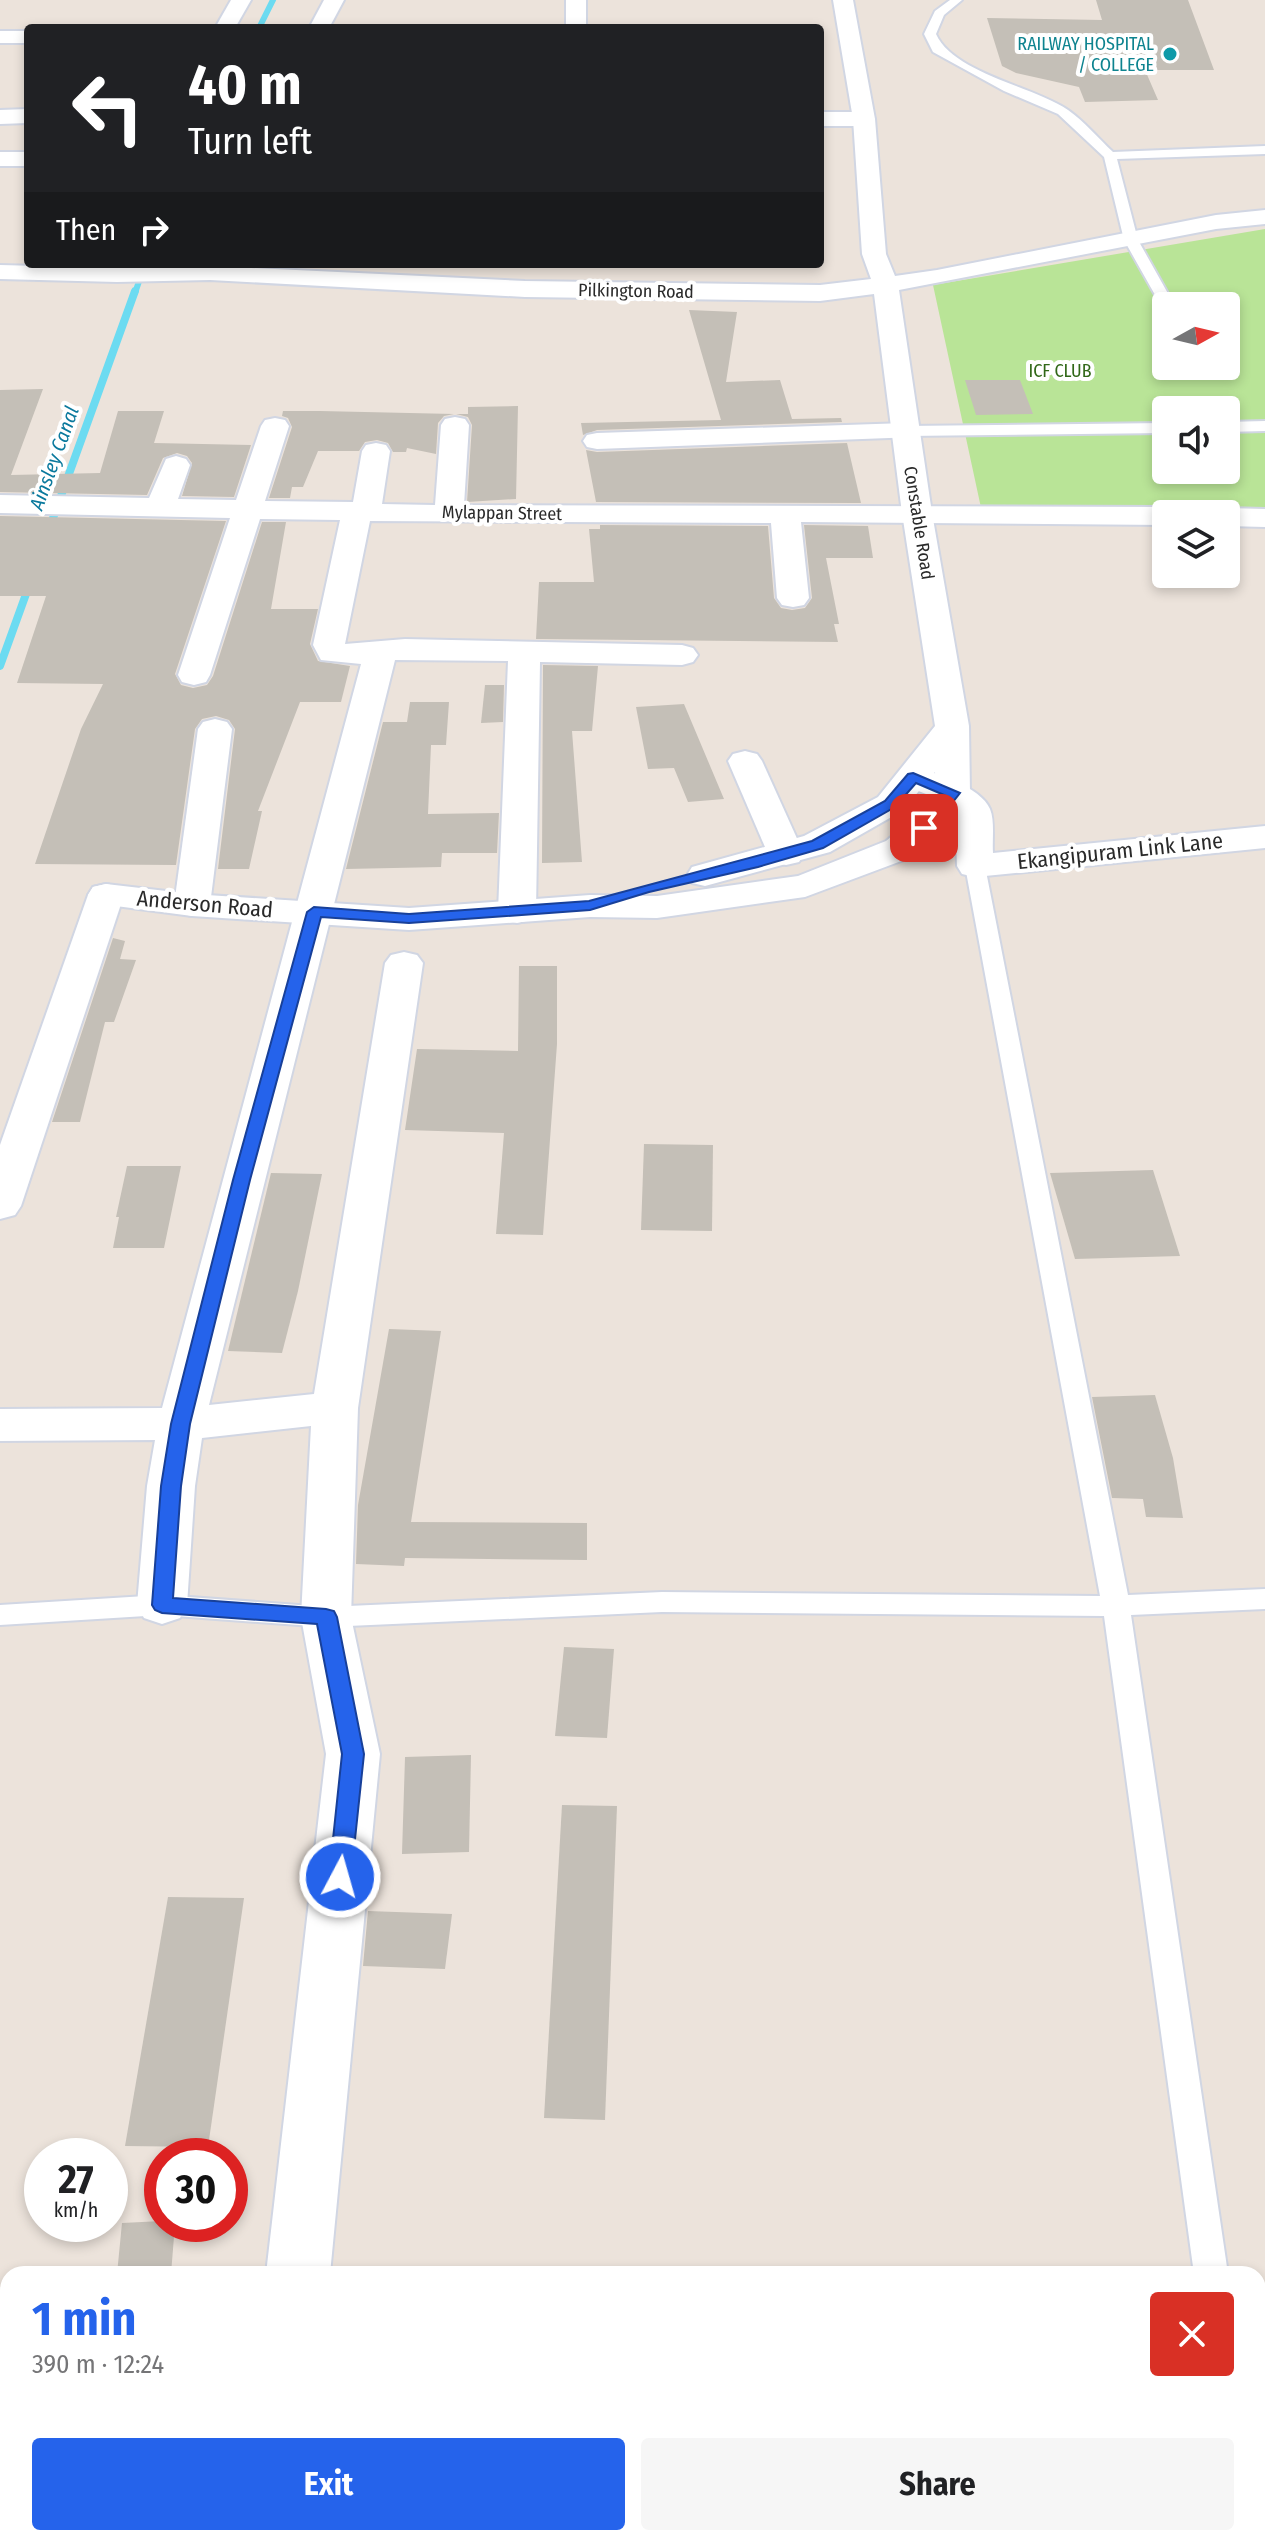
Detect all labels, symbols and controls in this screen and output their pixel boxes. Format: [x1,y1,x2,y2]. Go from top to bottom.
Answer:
place label: RAILWAY HOSPITAL / COLLEGE [1017,33,1154,76]
marker: RAILWAY HOSPITAL / COLLEGE [1161,45,1179,63]
text: 40 m [188,52,302,119]
icon: left [56,56,160,160]
text: Turn left [188,120,312,164]
icon: right [132,208,176,252]
text: Then [56,212,116,248]
street label: Pilkington Road [578,279,694,303]
north arrow [1152,292,1240,380]
map controls [1152,292,1240,588]
park label: ICF CLUB [1028,360,1092,382]
button: sound [1152,396,1240,484]
water label: Ainsley Canal [24,403,84,514]
street label: Constable Road [899,465,939,581]
button: layers [1152,500,1240,588]
street label: Mylappan Street [442,501,562,525]
pin [890,794,958,862]
icon: arrive [902,806,946,850]
street label: Ekangipuram Link Lane [1016,827,1224,875]
street label: Anderson Road [136,885,274,923]
position arrow [298,1835,382,1919]
speed limit sign: 30 [144,2138,248,2242]
text: 27 [58,2156,94,2204]
text: km/h [54,2198,98,2222]
text: 1 min [32,2290,137,2348]
button: close [1150,2292,1234,2376]
text: 390 m · 12:24 [32,2349,164,2380]
button: Exit [32,2438,625,2530]
button: Share [641,2438,1234,2530]

